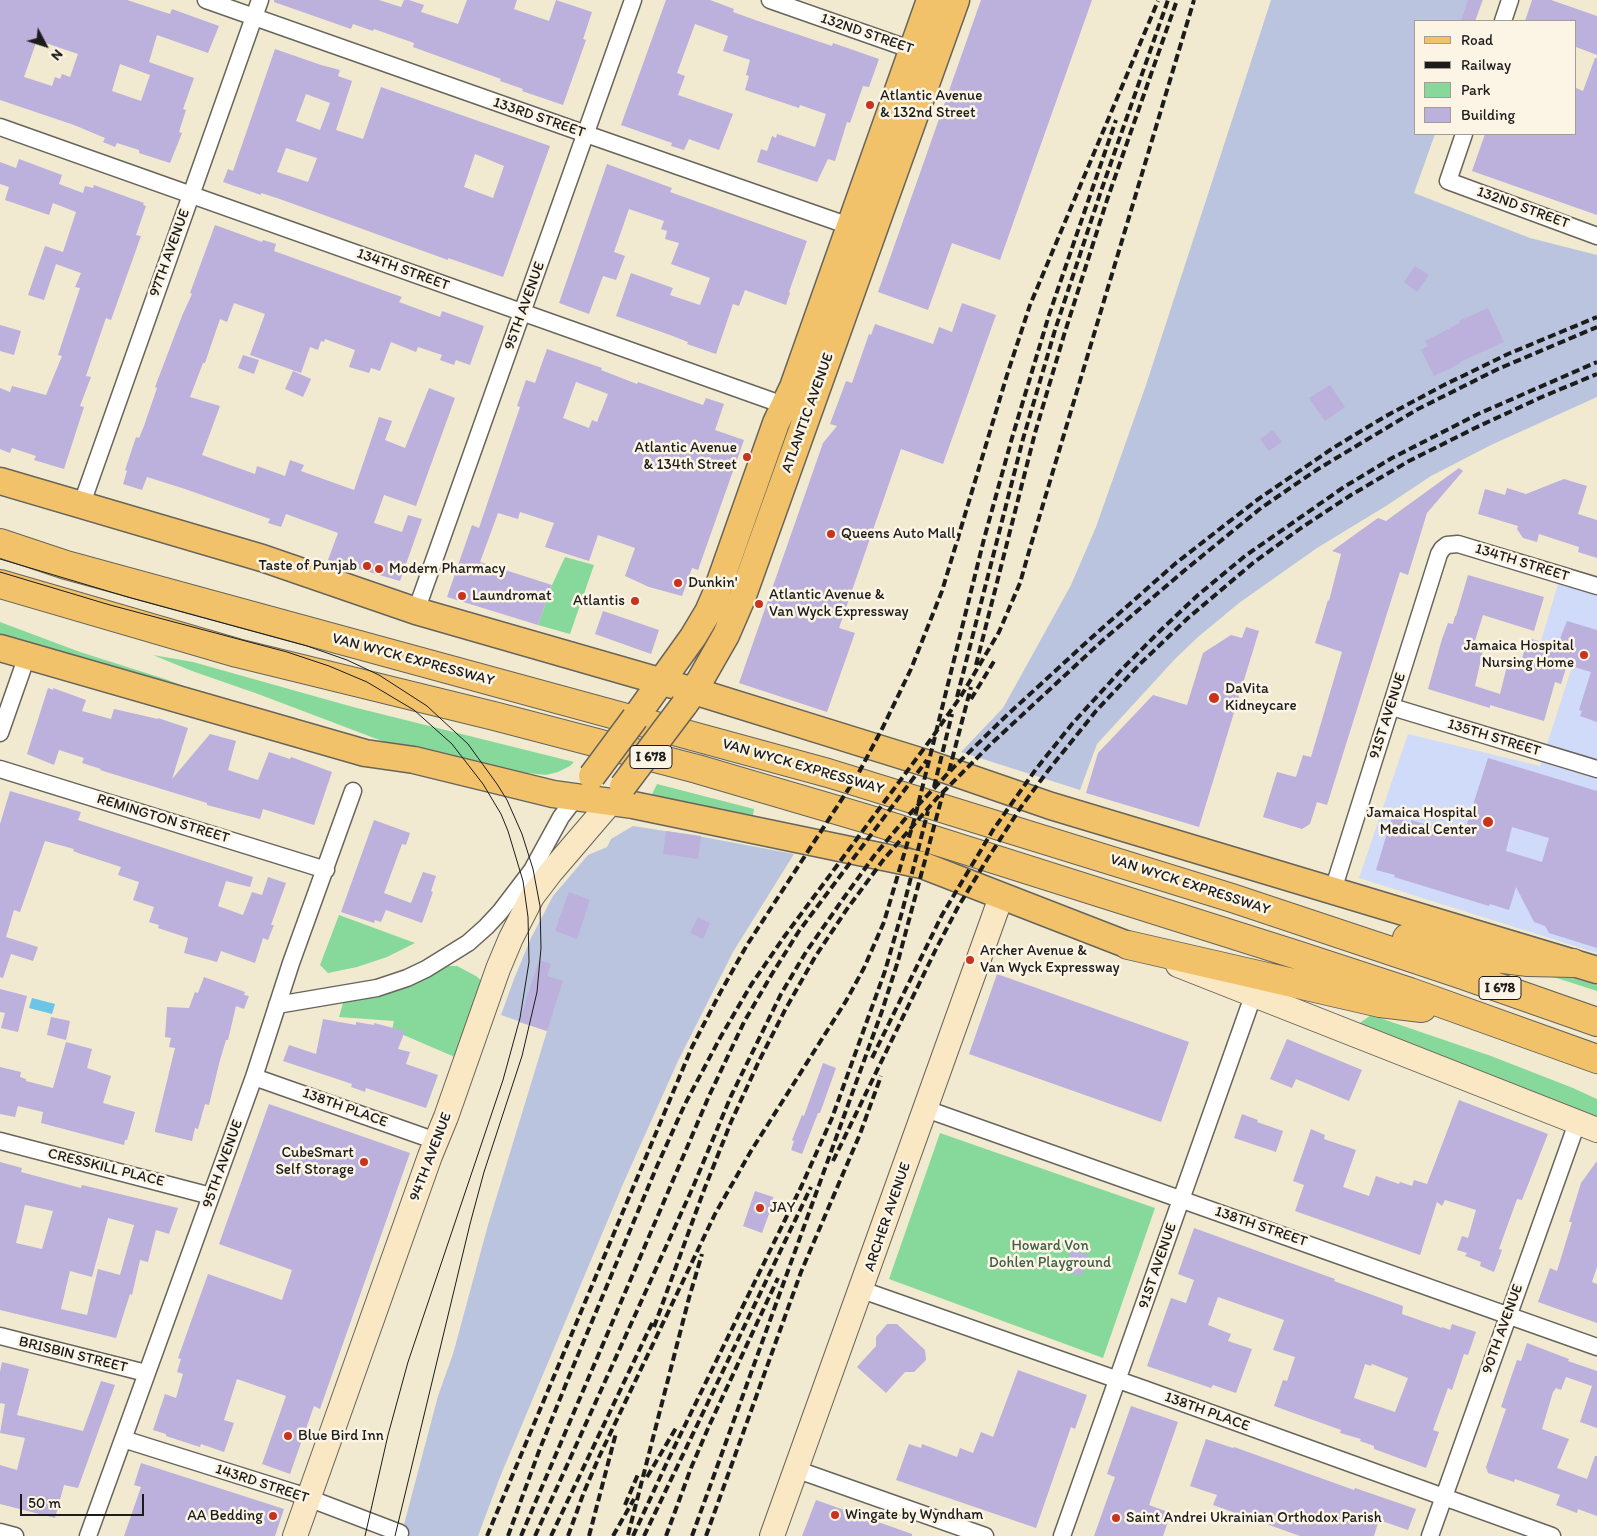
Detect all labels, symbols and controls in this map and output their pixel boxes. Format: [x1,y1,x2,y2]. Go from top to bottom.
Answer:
street label: 132ND STREET [818,10,916,58]
north arrow [20,20,70,70]
legend [1414,20,1577,135]
text: Road [1461,31,1493,49]
text: N [47,46,66,64]
text: Railway [1461,56,1511,74]
text: Park [1461,81,1491,99]
place label: Atlantic Avenue & 132nd Street [880,87,982,122]
street label: 133RD STREET [490,94,588,142]
marker: Atlantic Avenue & 132nd Street [864,99,876,111]
text: Building [1461,106,1515,124]
street label: 132ND STREET [1474,183,1572,233]
street label: 97TH AVENUE [146,207,194,299]
street label: 134TH STREET [354,245,452,295]
street label: 95TH AVENUE [501,259,549,353]
street label: ATLANTIC AVENUE [778,351,838,475]
place label: Atlantic Avenue & 134th Street [635,439,737,474]
marker: Atlantic Avenue & 134th Street [741,451,753,463]
place label: Queens Auto Mall [841,525,956,543]
marker: Queens Auto Mall [825,528,837,540]
street label: 134TH STREET [1473,540,1571,586]
place label: Taste of Punjab [259,557,357,575]
marker: Taste of Punjab [361,560,373,572]
place label: Modern Pharmacy [389,560,506,578]
marker: Modern Pharmacy [373,563,385,575]
place label: Dunkin' [688,574,737,592]
marker: Dunkin' [672,577,684,589]
place label: Atlantic Avenue & Van Wyck Expressway [769,586,909,621]
place label: Laundromat [472,587,552,605]
marker: Laundromat [456,590,468,602]
place label: Atlantis [573,592,625,610]
marker: Atlantis [629,595,641,607]
marker: Atlantic Avenue & Van Wyck Expressway [753,598,765,610]
street label: VAN WYCK EXPRESSWAY [330,630,496,690]
place label: Jamaica Hospital Nursing Home [1464,637,1574,672]
marker: Jamaica Hospital Nursing Home [1578,649,1590,661]
street label: 91ST AVENUE [1366,671,1410,761]
place label: DaVita Kidneycare [1225,680,1297,715]
marker: DaVita Kidneycare [1207,691,1221,705]
street label: 135TH STREET [1445,715,1543,761]
street label: VAN WYCK EXPRESSWAY [720,735,886,799]
road number: I 678 [630,746,672,769]
street label: REMINGTON STREET [95,790,231,848]
place label: Jamaica Hospital Medical Center [1367,804,1477,839]
marker: Jamaica Hospital Medical Center [1481,815,1495,829]
street label: VAN WYCK EXPRESSWAY [1108,851,1272,919]
place label: Archer Avenue & Van Wyck Expressway [980,942,1120,977]
marker: Archer Avenue & Van Wyck Expressway [964,954,976,966]
road number: I 678 [1479,976,1521,1000]
street label: 138TH PLACE [300,1084,390,1132]
street label: 94TH AVENUE [406,1110,456,1204]
street label: 95TH AVENUE [199,1117,247,1211]
place label: CubeSmart Self Storage [275,1144,354,1179]
street label: CRESSKILL PLACE [46,1145,166,1191]
marker: CubeSmart Self Storage [358,1156,370,1168]
street label: ARCHER AVENUE [861,1160,915,1274]
place label: JAY [770,1199,795,1217]
marker: JAY [754,1202,766,1214]
street label: 138TH STREET [1212,1203,1310,1251]
street label: 91ST AVENUE [1135,1221,1181,1311]
park label: Howard Von Dohlen Playground [989,1237,1111,1272]
street label: 90TH AVENUE [1478,1282,1528,1376]
street label: BRISBIN STREET [17,1333,129,1377]
street label: 138TH PLACE [1162,1388,1252,1436]
place label: Blue Bird Inn [298,1427,384,1445]
marker: Blue Bird Inn [282,1430,294,1442]
street label: 143RD STREET [213,1460,311,1508]
scale bar [22,1484,146,1516]
text: 50 m [28,1494,61,1512]
place label: Wingate by Wyndham [845,1506,983,1524]
place label: AA Bedding [187,1507,263,1525]
marker: Wingate by Wyndham [829,1509,841,1521]
place label: Saint Andrei Ukrainian Orthodox Parish [1126,1509,1382,1527]
marker: AA Bedding [267,1510,279,1522]
marker: Saint Andrei Ukrainian Orthodox Parish [1110,1512,1122,1524]

